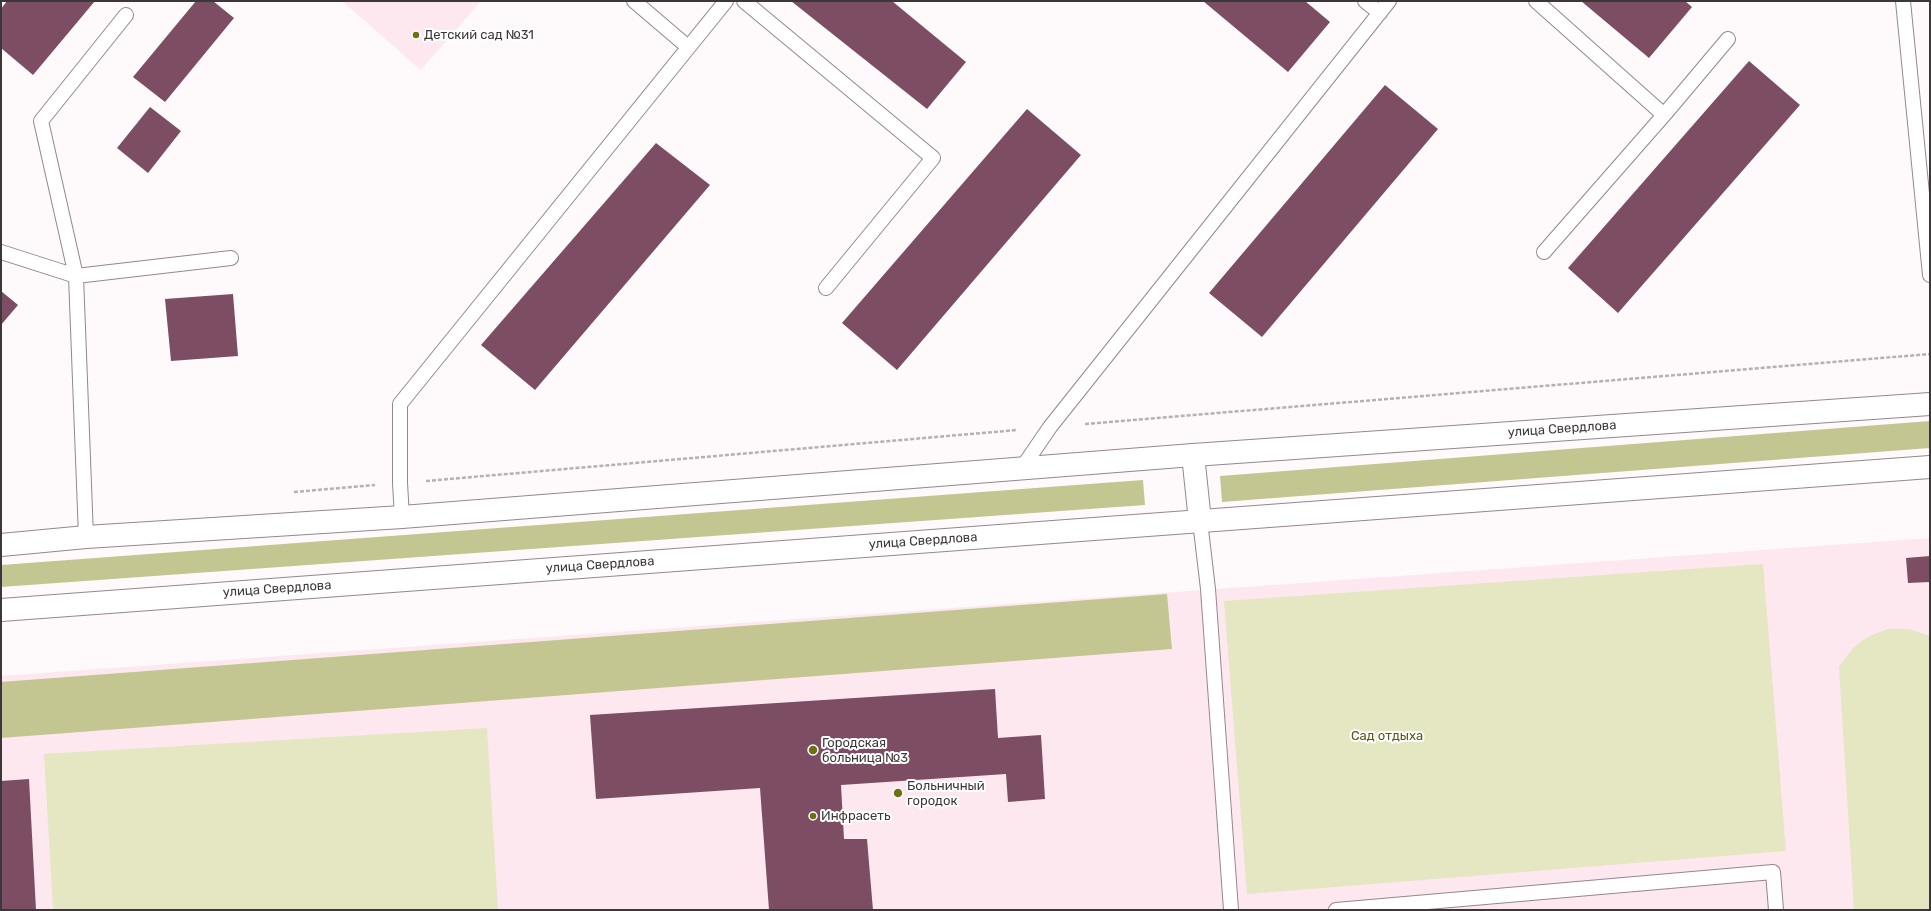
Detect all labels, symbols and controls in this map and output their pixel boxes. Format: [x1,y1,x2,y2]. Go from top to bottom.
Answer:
place label: Детский сад №31 [424,27,534,43]
marker: Детский сад №31 [411,30,421,40]
street label: улица Свердлова [1507,417,1617,441]
street label: улица Свердлова [868,529,978,553]
street label: улица Свердлова [545,553,655,577]
street label: улица Свердлова [222,577,332,601]
park label: Сад отдыха [1351,728,1423,744]
place label: Городская больница №3 [822,735,908,766]
marker: Городская больница №3 [807,744,819,756]
place label: Больничный городок [907,778,985,809]
marker: Больничный городок [892,787,904,799]
place label: Инфрасеть [821,808,890,824]
marker: Инфрасеть [808,811,818,821]

